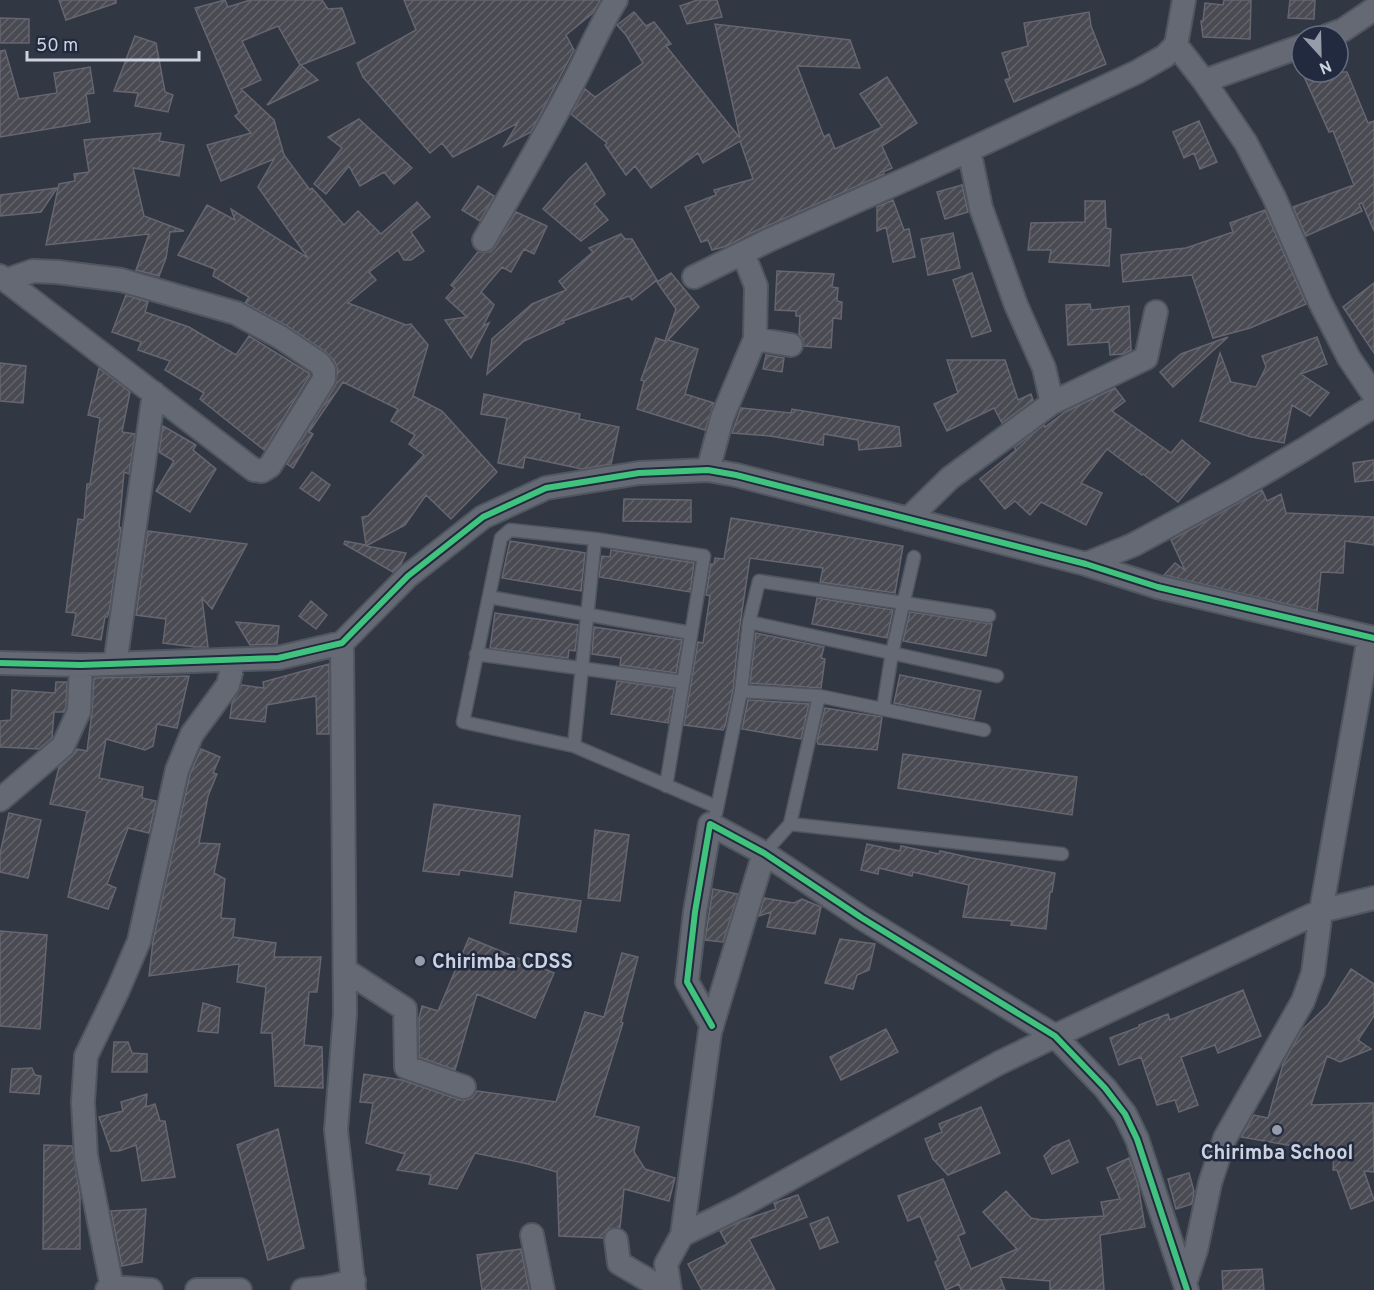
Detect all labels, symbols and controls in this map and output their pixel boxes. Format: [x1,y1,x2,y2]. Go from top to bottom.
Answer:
scale bar [27,24,200,62]
north arrow [1290,24,1350,84]
text: 50 m [36,35,78,58]
text: N [1316,55,1334,77]
place label: Chirimba CDSS [432,950,573,976]
marker: Chirimba CDSS [413,954,427,968]
marker: Chirimba School [1270,1123,1284,1137]
place label: Chirimba School [1201,1141,1353,1167]

